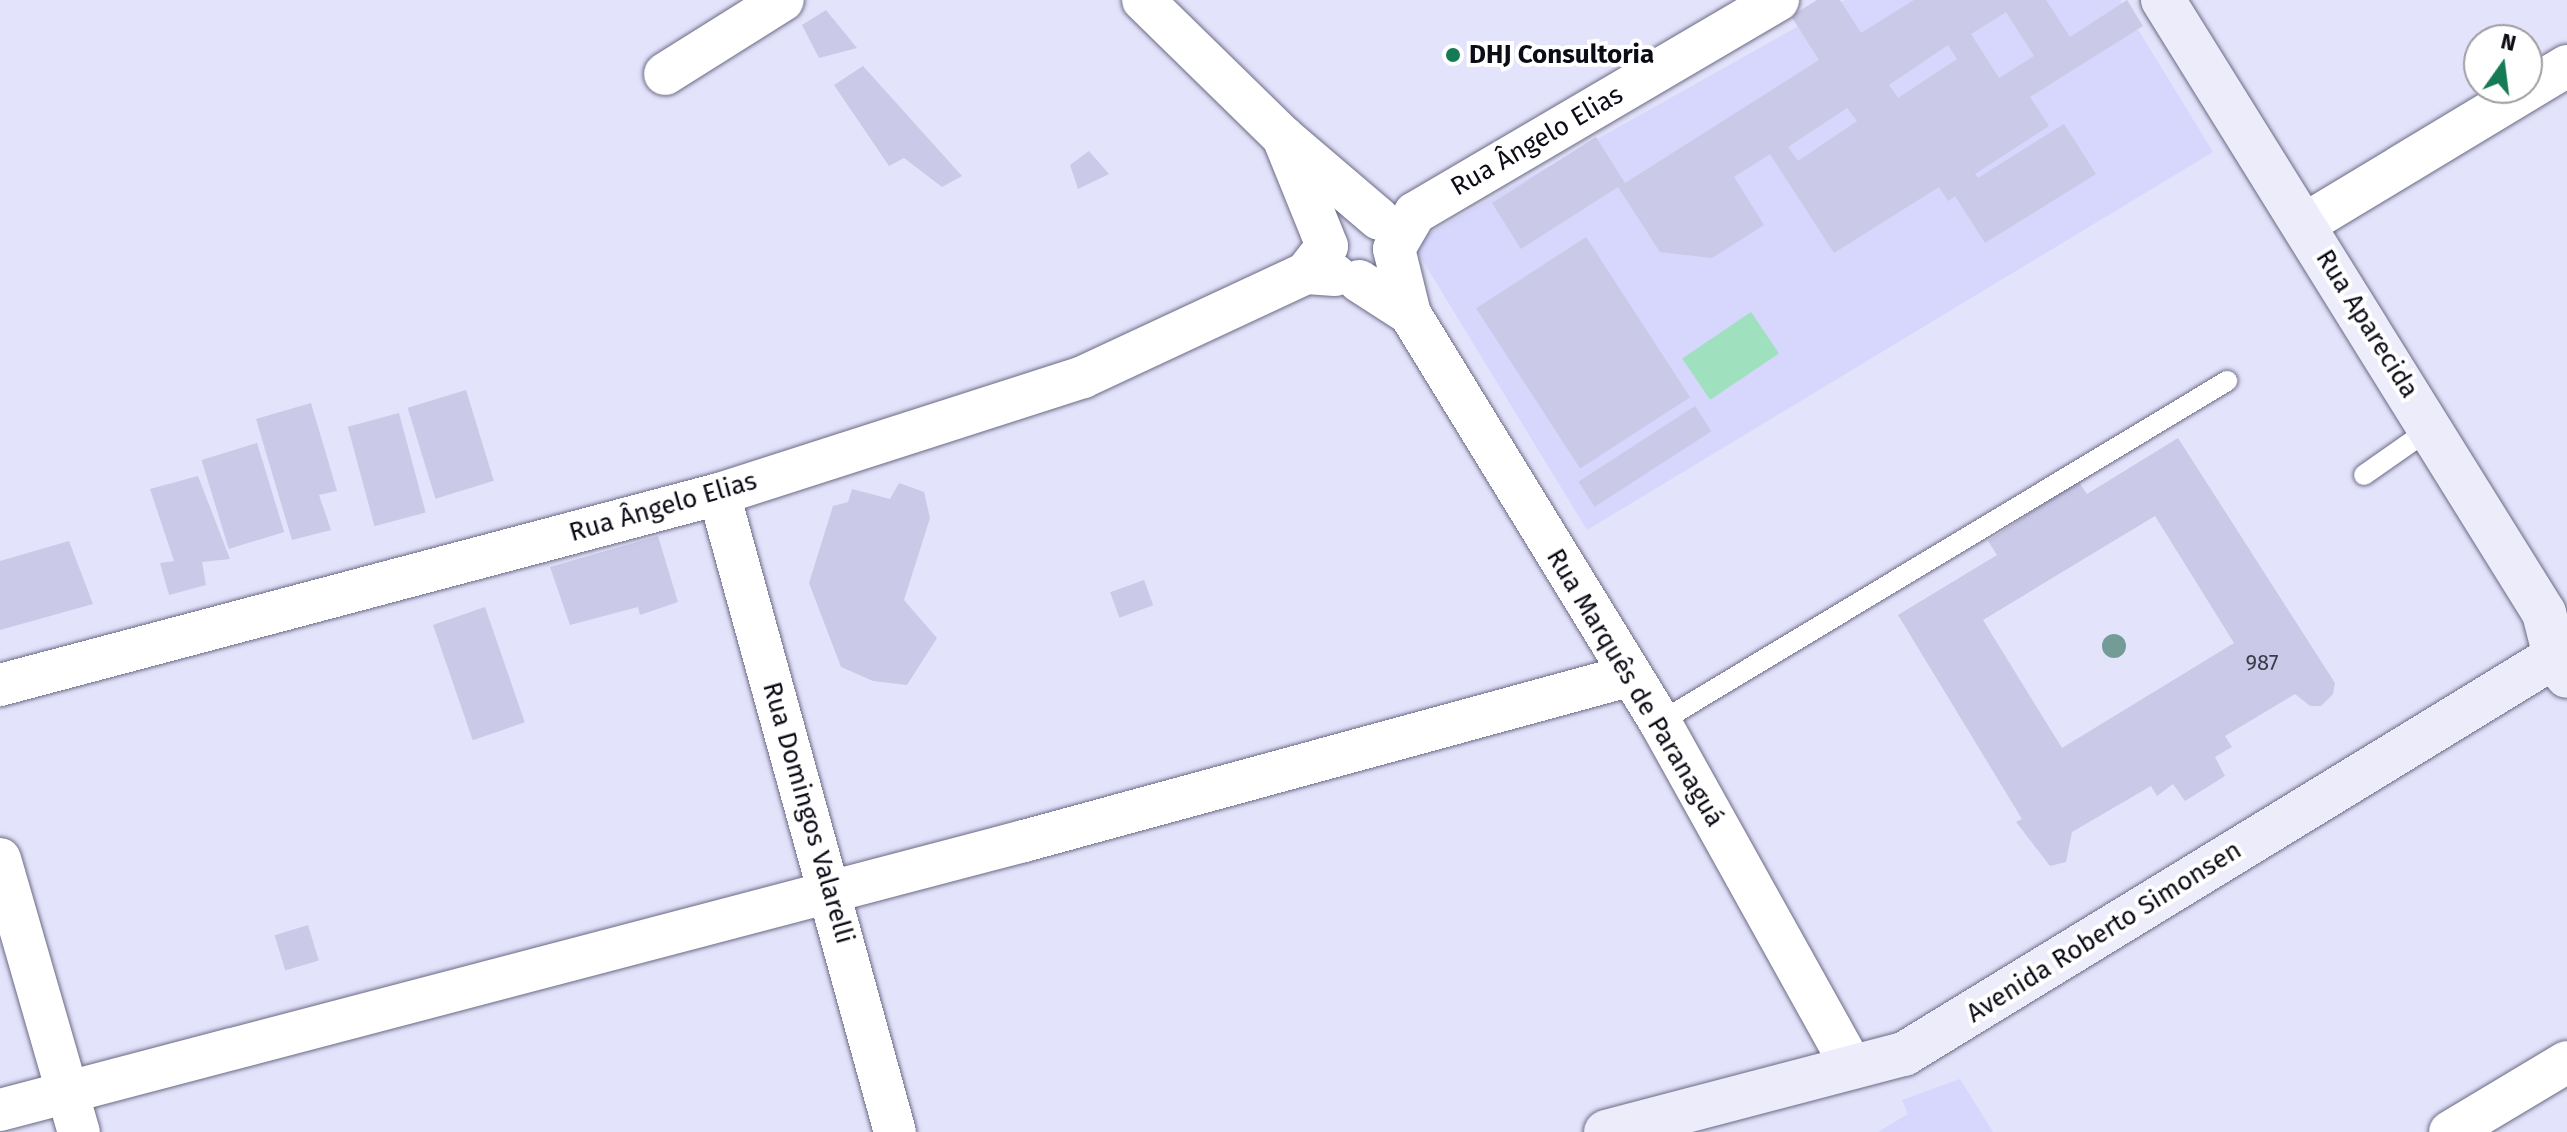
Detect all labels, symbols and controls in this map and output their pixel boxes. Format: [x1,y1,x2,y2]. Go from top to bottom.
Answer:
north arrow [2463,24,2543,104]
text: N [2498,27,2519,57]
place label: DHJ Consultoria [1469,39,1654,71]
marker: DHJ Consultoria [1444,46,1462,64]
street label: Rua Ângelo Elias [1445,79,1629,203]
street label: Rua Aparecida [2309,244,2425,404]
street label: Rua Ângelo Elias [566,465,760,549]
street label: Rua Marquês de Paranaguá [1540,543,1730,833]
house number: 987 [2245,650,2279,676]
street label: Rua Domingos Valarelli [756,678,860,948]
street label: Avenida Roberto Simonsen [1961,835,2247,1029]

